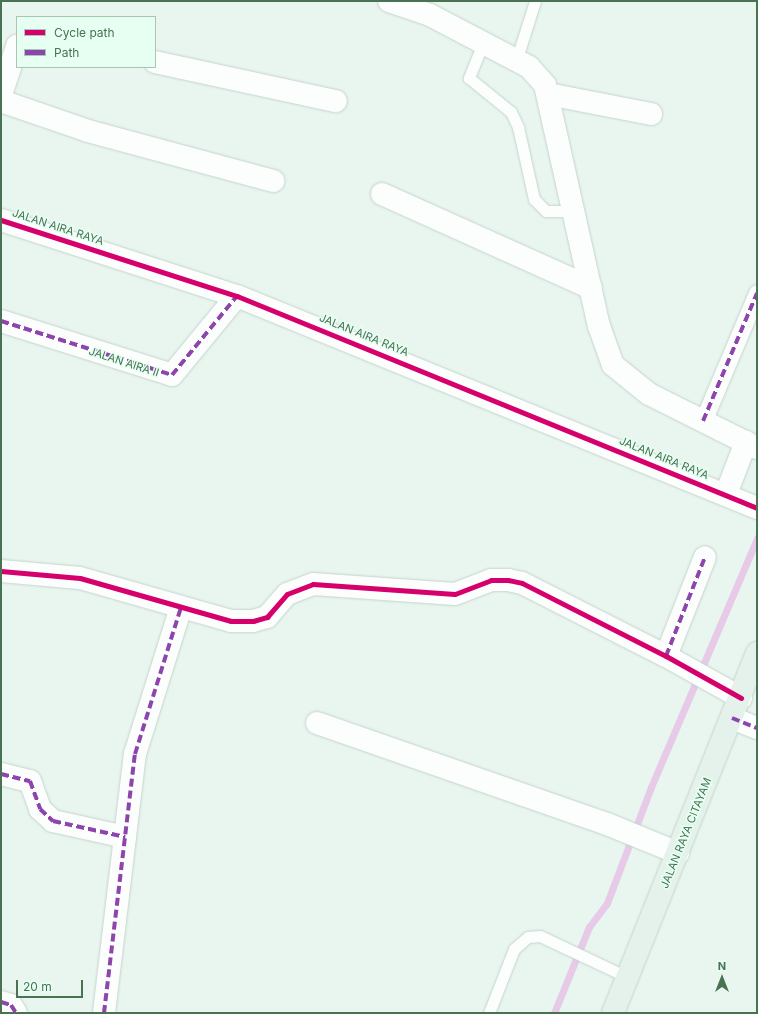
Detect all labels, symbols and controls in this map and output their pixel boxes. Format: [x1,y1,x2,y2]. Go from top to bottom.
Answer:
legend [16,16,156,68]
text: Cycle path [54,25,115,40]
text: Path [54,45,79,60]
street label: JALAN AIRA RAYA [11,206,105,248]
street label: JALAN AIRA RAYA [317,311,411,359]
street label: JALAN AIRA II [87,344,161,380]
street label: JALAN AIRA RAYA [617,434,711,482]
street label: JALAN RAYA CITAYAM [658,776,714,890]
north arrow [702,958,742,998]
text: N [718,959,726,973]
scale bar [18,972,85,998]
text: 20 m [23,979,52,994]

